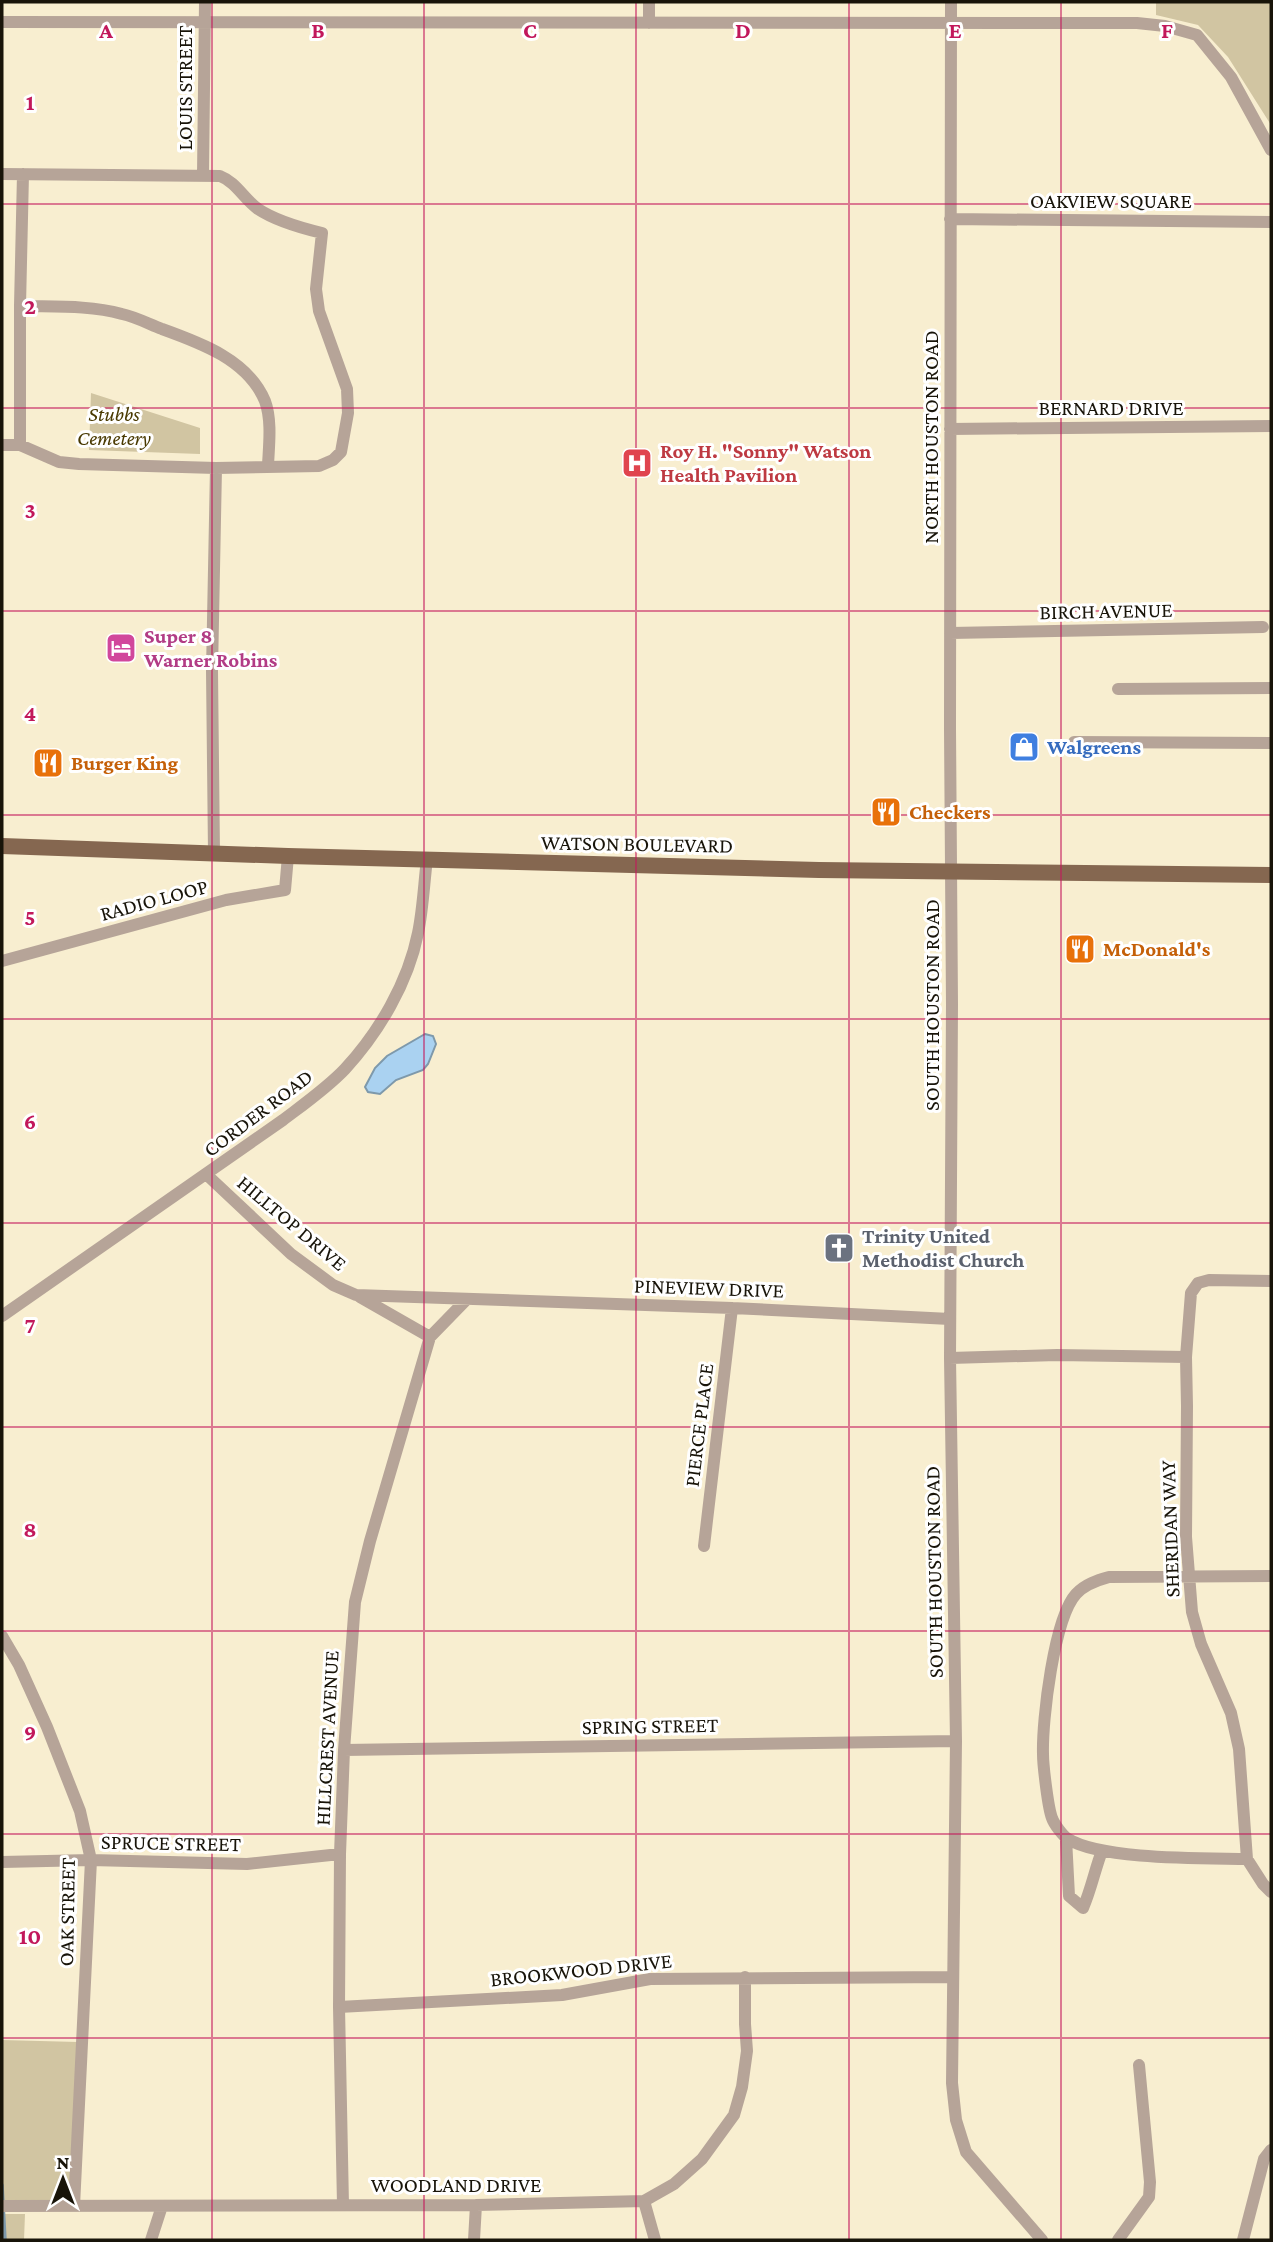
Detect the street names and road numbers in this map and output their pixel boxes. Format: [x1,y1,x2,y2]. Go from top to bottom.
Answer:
street label: LOUIS STREET [173,25,197,151]
street label: OAKVIEW SQUARE [1030,189,1192,213]
street label: NORTH HOUSTON ROAD [919,330,943,544]
street label: BERNARD DRIVE [1038,396,1184,420]
street label: BIRCH AVENUE [1039,598,1173,624]
street label: WATSON BOULEVARD [541,830,733,858]
street label: RADIO LOOP [98,874,210,926]
street label: SOUTH HOUSTON ROAD [920,899,944,1111]
street label: CORDER ROAD [199,1064,317,1162]
street label: HILLTOP DRIVE [233,1170,351,1276]
street label: PINEVIEW DRIVE [634,1273,784,1303]
street label: PIERCE PLACE [680,1362,718,1488]
street label: SHERIDAN WAY [1156,1459,1184,1598]
street label: SOUTH HOUSTON ROAD [920,1466,948,1678]
street label: HILLCREST AVENUE [310,1650,344,1826]
street label: SPRING STREET [582,1713,719,1739]
street label: SPRUCE STREET [101,1830,242,1856]
street label: OAK STREET [54,1857,80,1967]
street label: BROOKWOOD DRIVE [489,1949,673,1991]
street label: WOODLAND DRIVE [371,2173,541,2197]

